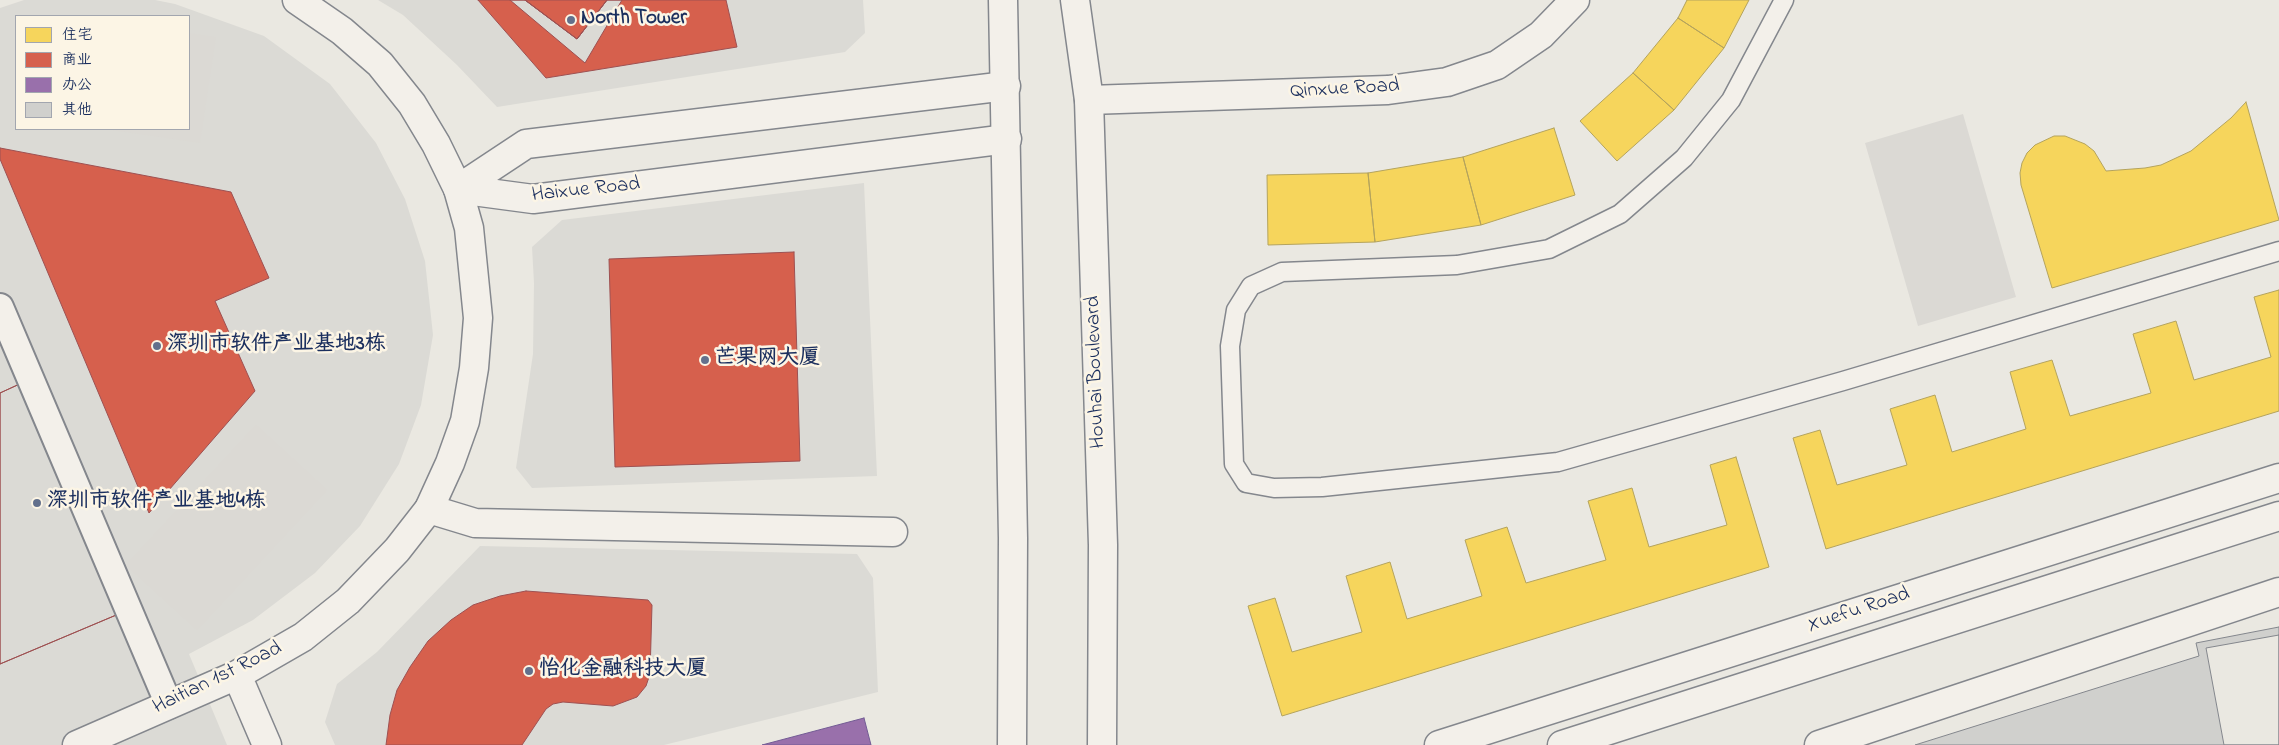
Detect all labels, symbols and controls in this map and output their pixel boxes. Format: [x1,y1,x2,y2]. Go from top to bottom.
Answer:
place label: North Tower [581,7,687,33]
marker: North Tower [565,14,577,26]
legend [15,15,190,130]
text: 住宅 [62,24,92,46]
text: 商业 [62,49,92,71]
text: 办公 [62,74,92,96]
street label: Qinxue Road [1290,75,1400,105]
text: 其他 [62,99,92,121]
street label: Haixue Road [530,173,642,209]
street label: Houhai Boulevard [1082,295,1112,449]
place label: 深圳市软件产业基地3栋 [167,333,386,359]
marker: 深圳市软件产业基地3栋 [151,340,163,352]
place label: 芒果网大厦 [715,347,820,373]
marker: 芒果网大厦 [699,354,711,366]
place label: 深圳市软件产业基地4栋 [47,490,266,516]
marker: 深圳市软件产业基地4栋 [31,497,43,509]
street label: Xuefu Road [1805,583,1913,639]
street label: Haitian 1st Road [149,637,287,721]
place label: 怡化金融科技大厦 [539,658,707,684]
marker: 怡化金融科技大厦 [523,665,535,677]

